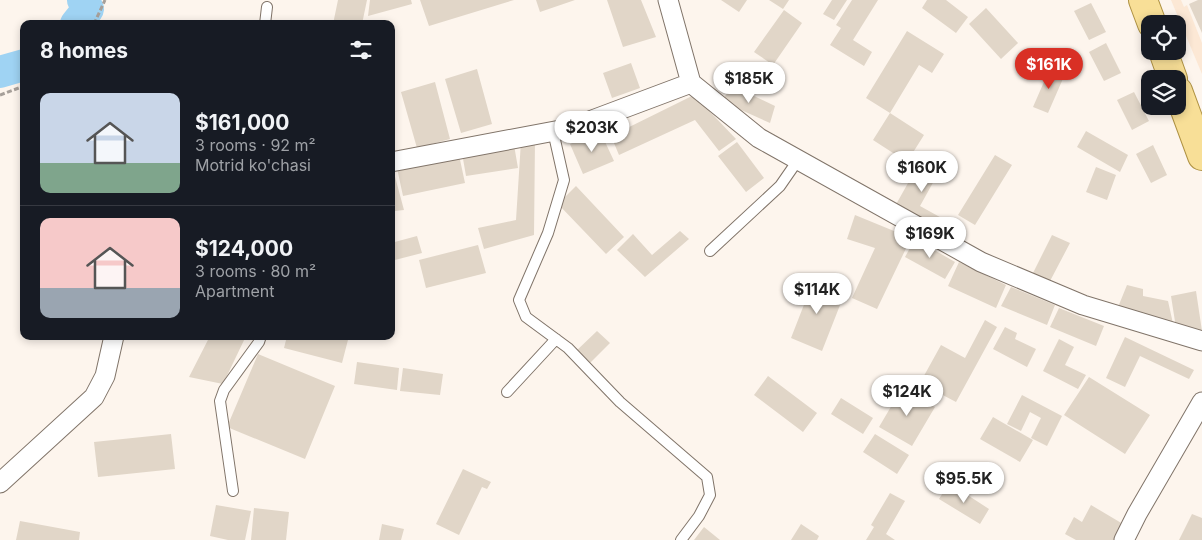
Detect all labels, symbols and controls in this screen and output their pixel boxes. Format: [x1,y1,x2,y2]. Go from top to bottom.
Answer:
map controls [1141,15,1186,115]
button: locate [1141,15,1186,60]
icon: filters [347,36,375,64]
text: 8 homes [40,38,128,63]
pin: $161K [1014,48,1084,90]
text: $161K [1026,54,1072,74]
pin: $185K [714,62,784,104]
text: $185K [724,68,774,88]
button: layers [1141,70,1186,115]
text: $161,000 [195,110,289,135]
pin: $203K [557,110,627,153]
icon: home [80,113,140,173]
text: $203K [565,117,619,137]
text: 3 rooms · 92 m² [195,135,316,155]
pin: $160K [887,150,957,193]
text: Motrid ko'chasi [195,155,311,175]
text: $160K [897,157,947,177]
pin: $169K [895,216,965,259]
text: $169K [905,223,955,243]
text: $124,000 [195,236,293,261]
icon: home [80,238,140,298]
text: 3 rooms · 80 m² [195,261,316,281]
pin: $114K [782,272,852,315]
text: $114K [794,279,840,299]
text: Apartment [195,281,275,301]
pin: $124K [872,374,942,417]
text: $124K [882,381,932,401]
pin: $95.5K [923,462,1005,504]
text: $95.5K [935,468,993,488]

